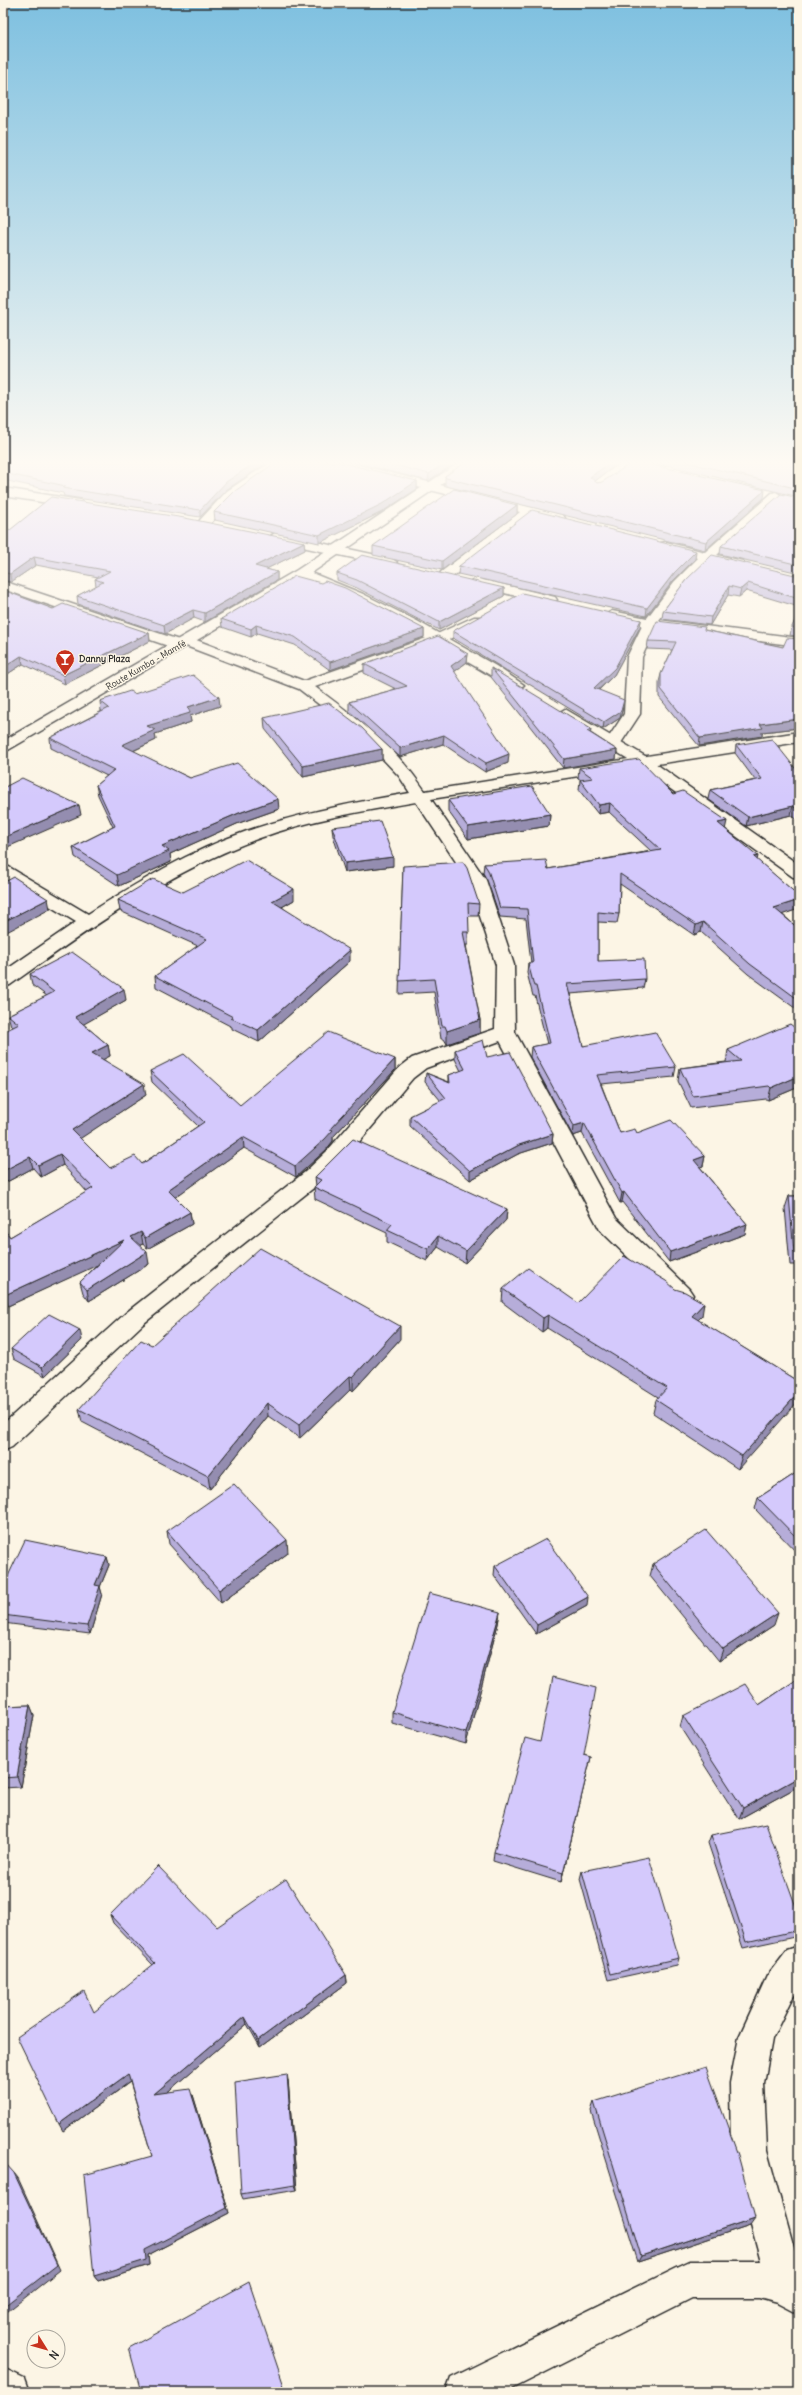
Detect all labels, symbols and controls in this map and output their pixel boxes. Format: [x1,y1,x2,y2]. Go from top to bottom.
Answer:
street label: Route Kumba - Mamfé [104,637,188,692]
bar icon: Danny Plaza [54,648,76,676]
place label: Danny Plaza [79,653,130,665]
north arrow [26,2329,66,2369]
text: N [46,2348,62,2362]

